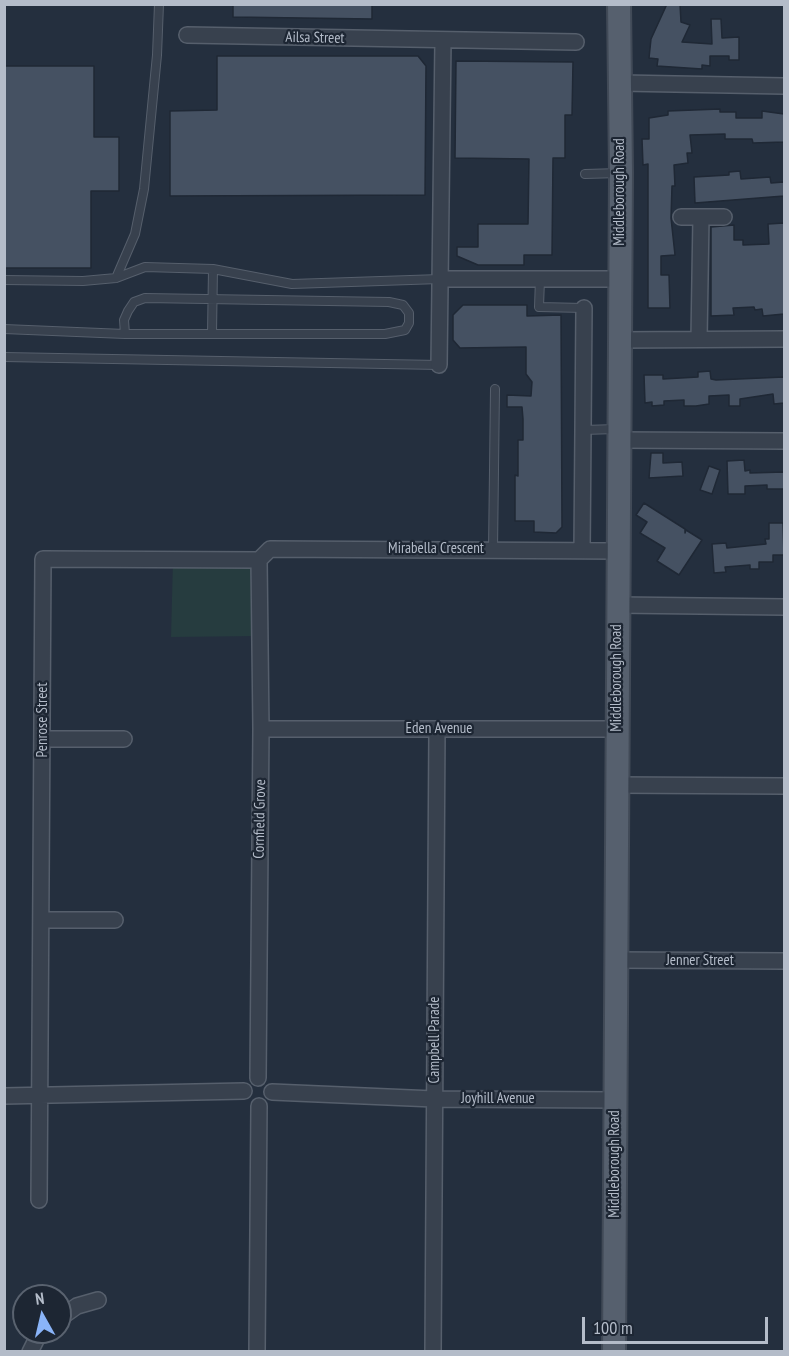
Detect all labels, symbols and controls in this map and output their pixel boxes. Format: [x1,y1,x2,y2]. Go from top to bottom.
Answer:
street label: Ailsa Street [285,28,345,48]
street label: Middleborough Road [611,138,629,246]
street label: Mirabella Crescent [388,540,484,558]
street label: Middleborough Road [608,624,626,732]
street label: Penrose Street [34,682,52,758]
street label: Eden Avenue [406,720,472,738]
street label: Cornfield Grove [250,779,270,859]
street label: Jenner Street [666,952,734,970]
street label: Campbell Parade [426,997,444,1083]
street label: Joyhill Avenue [461,1090,535,1108]
street label: Middleborough Road [606,1110,624,1218]
north arrow [12,1284,72,1344]
text: N [34,1288,45,1309]
scale bar [585,1305,771,1343]
text: 100 m [593,1316,633,1339]

